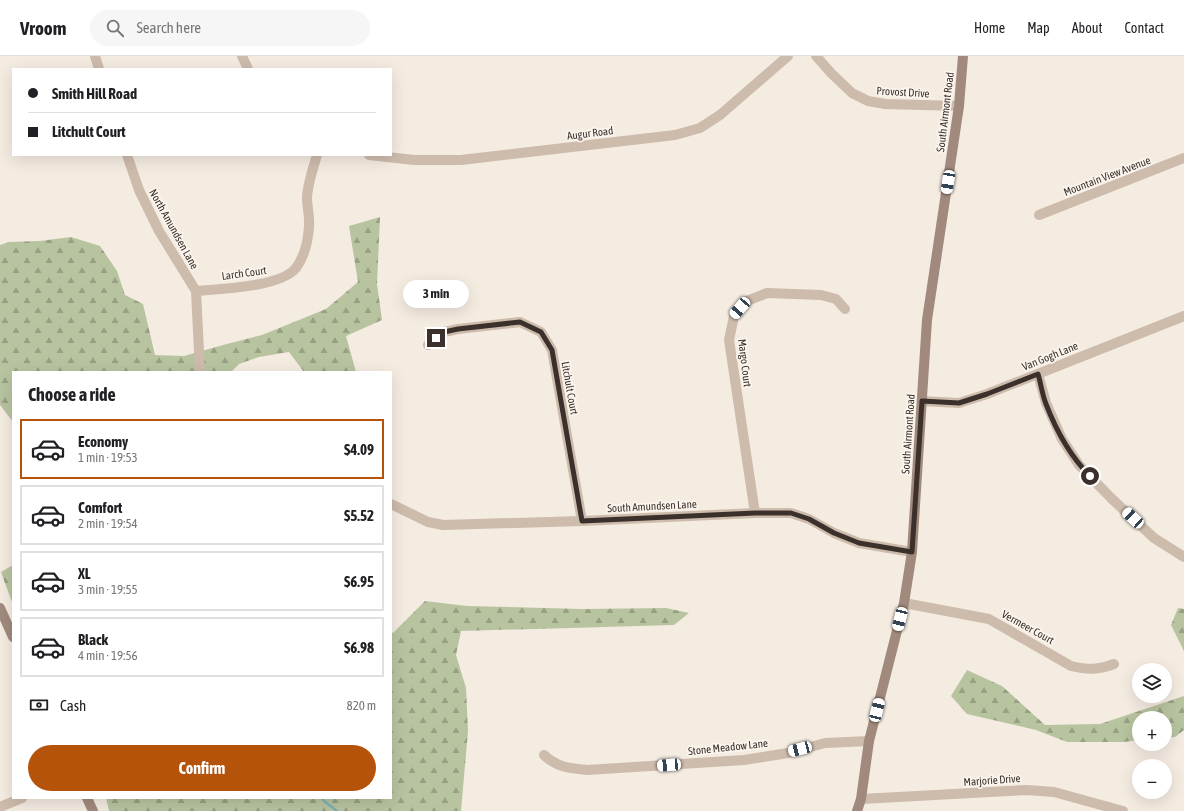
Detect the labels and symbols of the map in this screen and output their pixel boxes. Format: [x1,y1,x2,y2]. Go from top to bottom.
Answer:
street label: South Airmont Road [934,71,956,153]
street label: Provost Drive [876,85,930,99]
street label: Augur Road [566,124,614,142]
street label: Mountain View Avenue [1062,154,1152,198]
car [940,169,956,195]
street label: North Amundsen Lane [147,187,201,271]
street label: Larch Court [221,264,267,282]
callout: 3 min [403,280,469,308]
car [728,295,752,321]
route end [427,329,445,347]
street label: Margo Court [736,338,754,388]
street label: Van Gogh Lane [1020,339,1080,373]
street label: Litchult Court [559,360,581,416]
street label: South Airmont Road [899,393,917,475]
route start [1081,467,1099,485]
street label: South Amundsen Lane [607,498,697,514]
car [1120,505,1146,531]
car [891,606,909,632]
street label: Vermeer Court [1000,608,1056,646]
car [868,697,886,723]
street label: Stone Meadow Lane [687,737,769,757]
car [787,740,813,758]
car [657,758,681,772]
street label: Marjorie Drive [963,772,1021,788]

